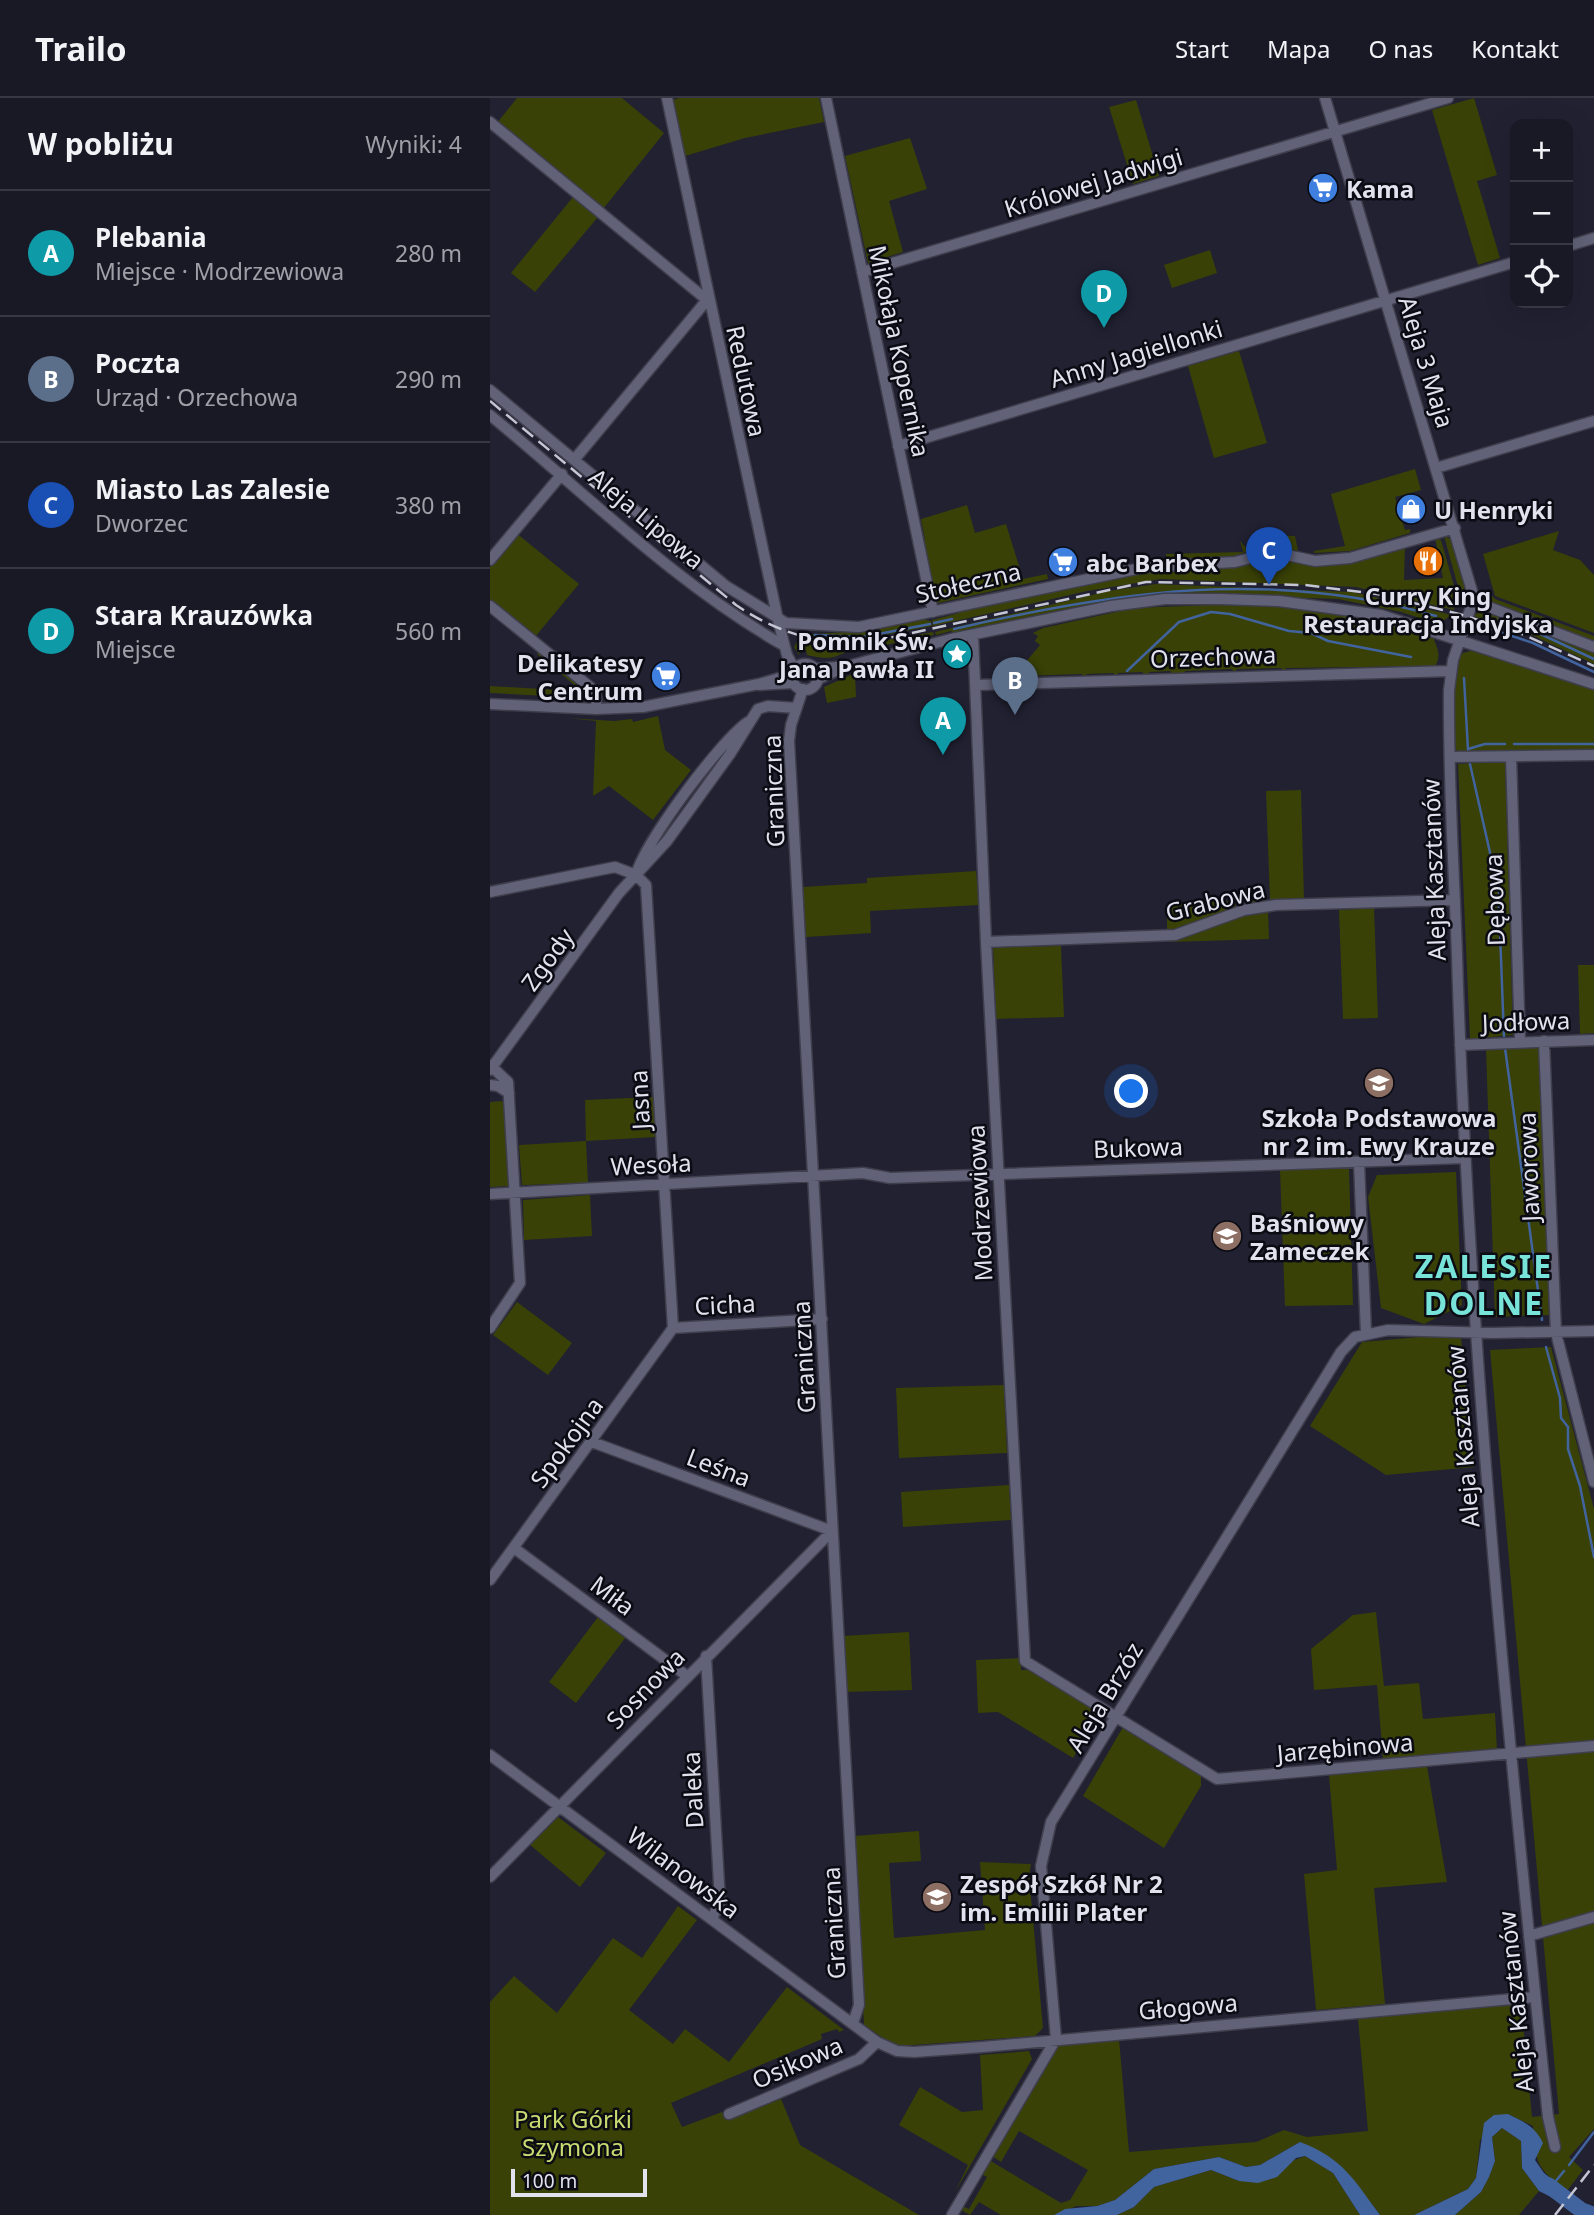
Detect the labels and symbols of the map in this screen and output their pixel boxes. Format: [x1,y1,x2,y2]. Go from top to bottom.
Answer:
street label: Królowej Jadwigi [1000,139,1186,225]
supermarket icon: Kama [1306,171,1340,205]
place label: Kama [1346,172,1414,205]
street label: Mikołaja Kopernika [861,242,939,460]
pin: D [1081,270,1127,328]
street label: Aleja 3 Maja [1391,292,1463,432]
street label: Anny Jagiellonki [1046,311,1226,395]
street label: Redutowa [719,322,775,440]
street label: Aleja Lipowa [582,460,712,576]
shop icon: U Henryki [1394,492,1428,526]
place label: U Henryki [1434,493,1553,526]
pin: C [1246,527,1292,585]
restaurant icon: Curry King Restauracja Indyjska [1411,544,1445,578]
supermarket icon: abc Barbex [1046,545,1080,579]
place label: abc Barbex [1086,546,1218,579]
street label: Stołeczna [912,554,1024,610]
place label: Curry King Restauracja Indyjska [1303,579,1553,640]
place label: Pomnik Św. Jana Pawła II [777,624,934,685]
place icon: Pomnik Św. Jana Pawła II [940,637,974,671]
street label: Orzechowa [1149,637,1277,675]
place label: Delikatesy Centrum [517,646,643,707]
pin: B [992,657,1038,715]
supermarket icon: Delikatesy Centrum [649,659,683,693]
pin: A [920,697,966,755]
street label: Graniczna [755,734,791,848]
street label: Aleja Kasztanów [1413,778,1453,961]
street label: Dębowa [1476,853,1512,947]
street label: Grabowa [1162,872,1268,928]
street label: Zgody [513,920,581,997]
street label: Jodłowa [1479,1003,1571,1039]
school or university icon: Szkoła Podstawowa nr 2 im. Ewy Krauze [1362,1066,1396,1100]
street label: Jasna [621,1069,657,1133]
your location [1114,1074,1148,1108]
place label: Szkoła Podstawowa nr 2 im. Ewy Krauze [1262,1101,1496,1162]
street label: Jaworowa [1510,1112,1546,1224]
street label: Modrzewiowa [958,1124,1000,1282]
street label: Bukowa [1093,1129,1183,1165]
street label: Wesoła [610,1145,692,1183]
place label: Baśniowy Zameczek [1250,1206,1370,1267]
school or university icon: Baśniowy Zameczek [1210,1219,1244,1253]
district label: ZALESIE DOLNE [1415,1244,1553,1324]
street label: Cicha [694,1286,756,1322]
street label: Graniczna [784,1300,822,1414]
street label: Aleja Kasztanów [1438,1345,1486,1529]
street label: Spokojna [522,1390,610,1494]
street label: Leśna [682,1440,756,1494]
street label: Miła [584,1567,642,1623]
street label: Aleja Brzóz [1058,1636,1150,1758]
street label: Sosnowa [598,1640,692,1736]
street label: Jarzębinowa [1273,1725,1415,1770]
street label: Daleka [674,1751,710,1829]
street label: Wilanowska [621,1819,747,1925]
street label: Graniczna [814,1866,852,1980]
place label: Zespół Szkół Nr 2 im. Emilii Plater [960,1867,1163,1928]
school or university icon: Zespół Szkół Nr 2 im. Emilii Plater [920,1880,954,1914]
street label: Aleja Kasztanów [1489,1910,1541,2094]
street label: Głogowa [1137,1985,1239,2027]
street label: Osikowa [747,2028,847,2096]
park label: Park Górki Szymona [514,2102,632,2163]
scale bar [511,2166,648,2198]

